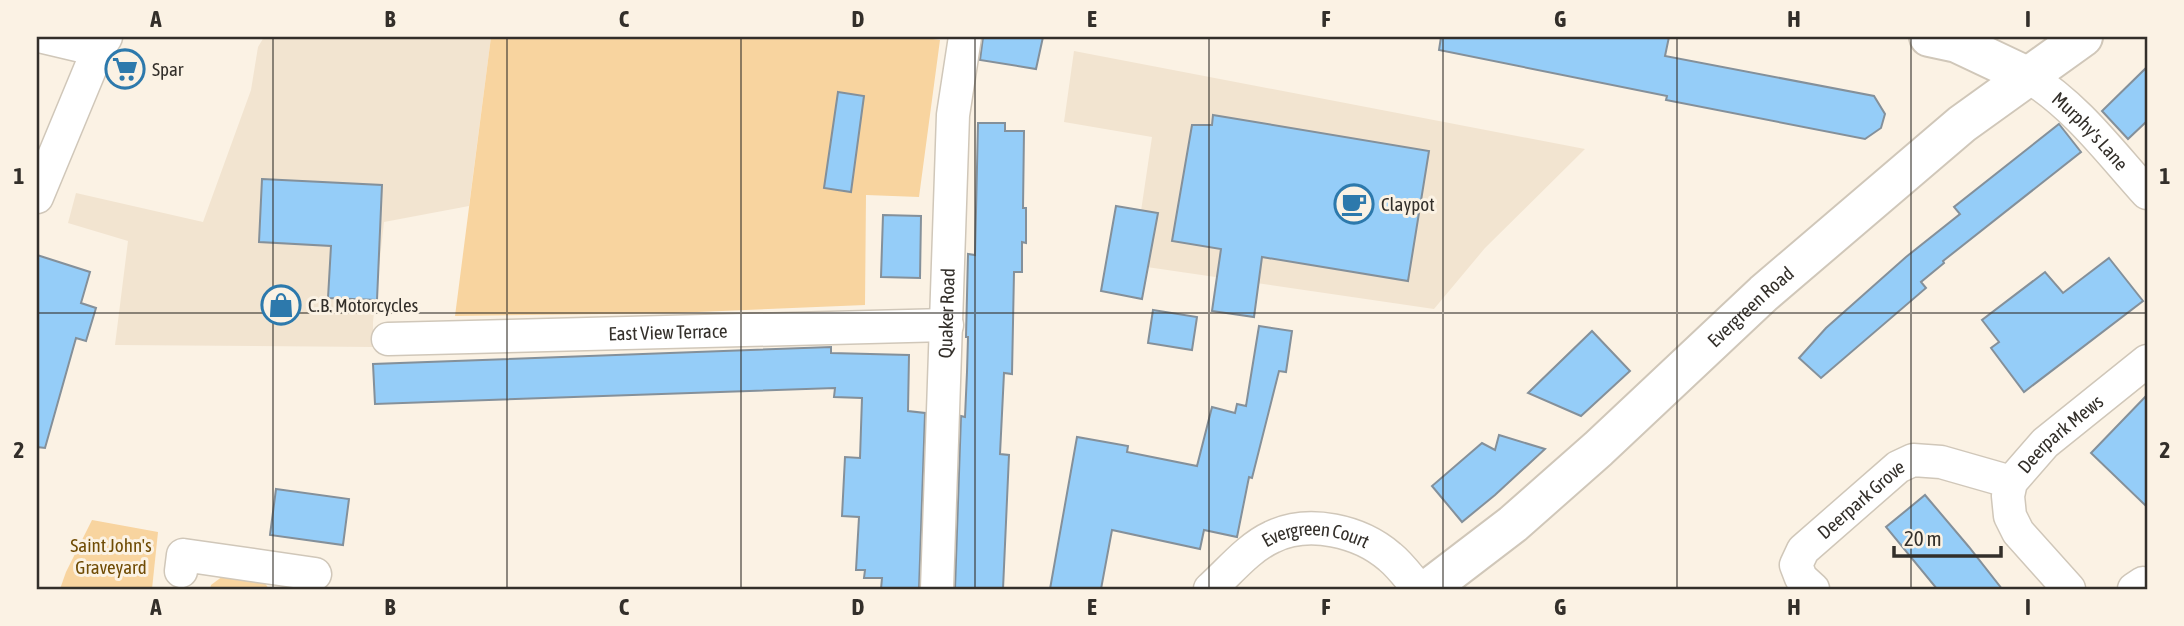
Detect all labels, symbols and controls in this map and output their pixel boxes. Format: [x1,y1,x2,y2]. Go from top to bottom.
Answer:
text: A [149,6,162,32]
text: B [385,6,396,32]
text: C [619,6,630,32]
text: D [852,6,865,32]
text: E [1087,6,1097,32]
text: F [1321,6,1331,32]
text: G [1554,6,1566,32]
text: H [1787,6,1801,32]
text: I [2025,6,2031,32]
supermarket icon: Spar [104,48,146,90]
place label: Spar [152,58,184,80]
street label: Murphy's Lane [2048,87,2133,175]
text: 1 [14,163,25,189]
text: 1 [2160,163,2171,189]
cafe icon: Claypot [1333,183,1375,225]
place label: Claypot [1381,193,1435,215]
street label: Evergreen Road [1703,262,1798,351]
street label: Quaker Road [934,268,959,359]
shop icon: C.B. Motorcycles [260,284,302,326]
place label: C.B. Motorcycles [308,294,419,316]
street label: East View Terrace [608,320,728,344]
street label: Deerpark Mews [2013,390,2107,477]
text: 2 [14,437,24,463]
text: 2 [2160,437,2170,463]
street label: Deerpark Grove [1813,455,1908,543]
scale bar [1894,514,2000,558]
street label: Evergreen Court [1258,517,1373,552]
text: 20 m [1904,526,1942,550]
park label: Saint John's Graveyard [70,534,152,578]
text: A [149,594,162,620]
text: B [385,594,396,620]
text: C [619,594,630,620]
text: D [852,594,865,620]
text: E [1087,594,1097,620]
text: F [1321,594,1331,620]
text: G [1554,594,1566,620]
text: H [1787,594,1801,620]
text: I [2025,594,2031,620]

